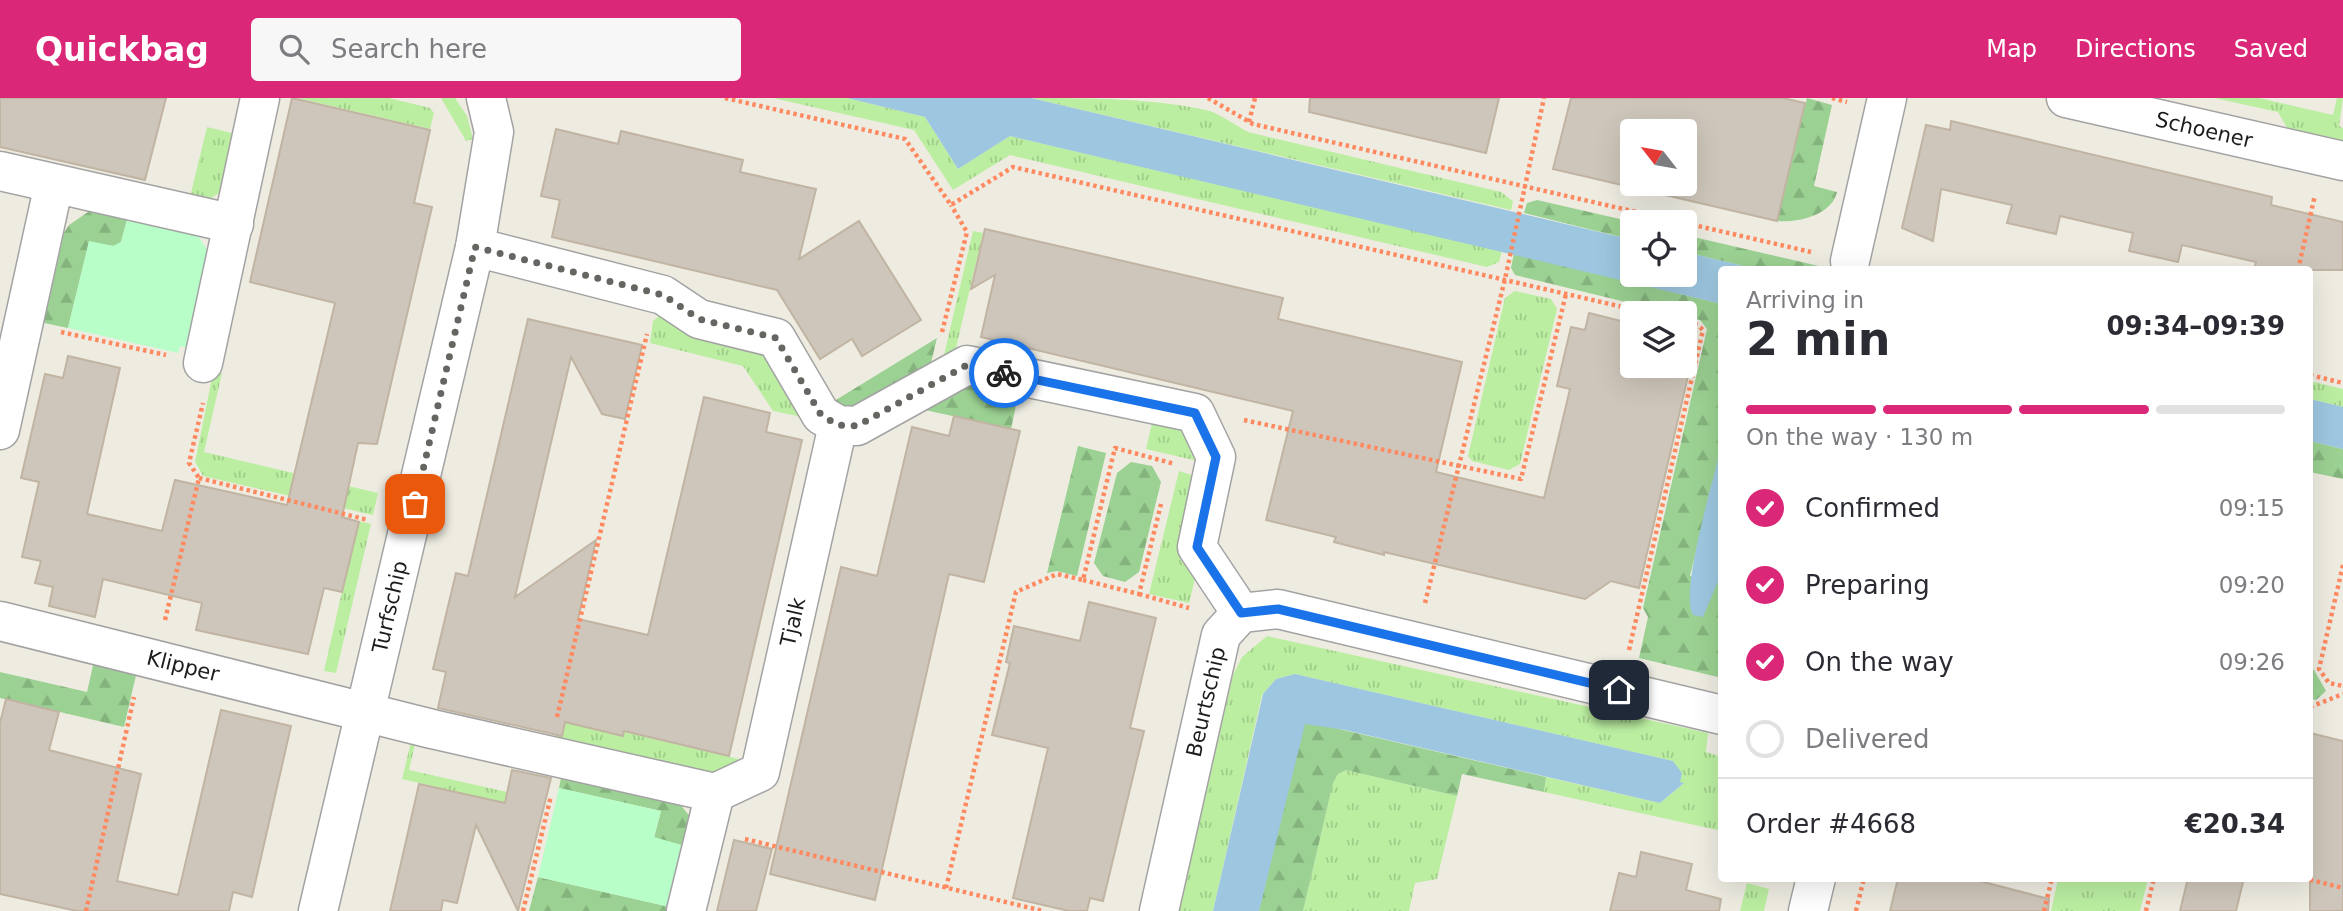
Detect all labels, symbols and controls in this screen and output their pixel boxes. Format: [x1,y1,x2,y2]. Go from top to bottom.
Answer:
search box [251,18,741,81]
text: Quickbag [35,30,209,69]
icon: search [275,30,313,68]
text: Search here [331,34,487,64]
text: Map [1986,35,2037,63]
text: Directions [2075,35,2196,63]
text: Saved [2234,35,2308,63]
street label: Schoener [2153,107,2255,153]
north arrow [1620,119,1698,196]
map controls [1620,119,1697,378]
button: locate [1620,210,1697,287]
text: Arriving in [1746,287,1864,313]
button: layers [1620,301,1697,378]
text: 09:34–09:39 [2106,311,2285,341]
text: 2 min [1746,312,1890,366]
courier [969,338,1039,408]
icon: bike [985,354,1023,392]
text: On the way · 130 m [1746,424,1973,450]
pin [385,474,445,534]
icon: bag [396,485,434,523]
icon: check [1746,489,1784,527]
text: Confirmed [1805,493,1940,523]
text: 09:15 [2219,495,2285,521]
street label: Turfschip [368,559,412,656]
icon: check [1746,566,1784,604]
text: Preparing [1805,570,1930,600]
text: 09:20 [2219,572,2285,598]
street label: Tjalk [776,594,810,650]
icon: check [1746,643,1784,681]
street label: Klipper [144,645,222,687]
street label: Beurtschip [1182,645,1230,759]
text: On the way [1805,647,1954,677]
text: 09:26 [2219,649,2285,675]
pin [1589,660,1649,720]
icon: home [1600,671,1638,709]
text: Delivered [1805,724,1929,754]
text: Order #4668 [1746,809,1916,839]
text: €20.34 [2185,809,2285,839]

